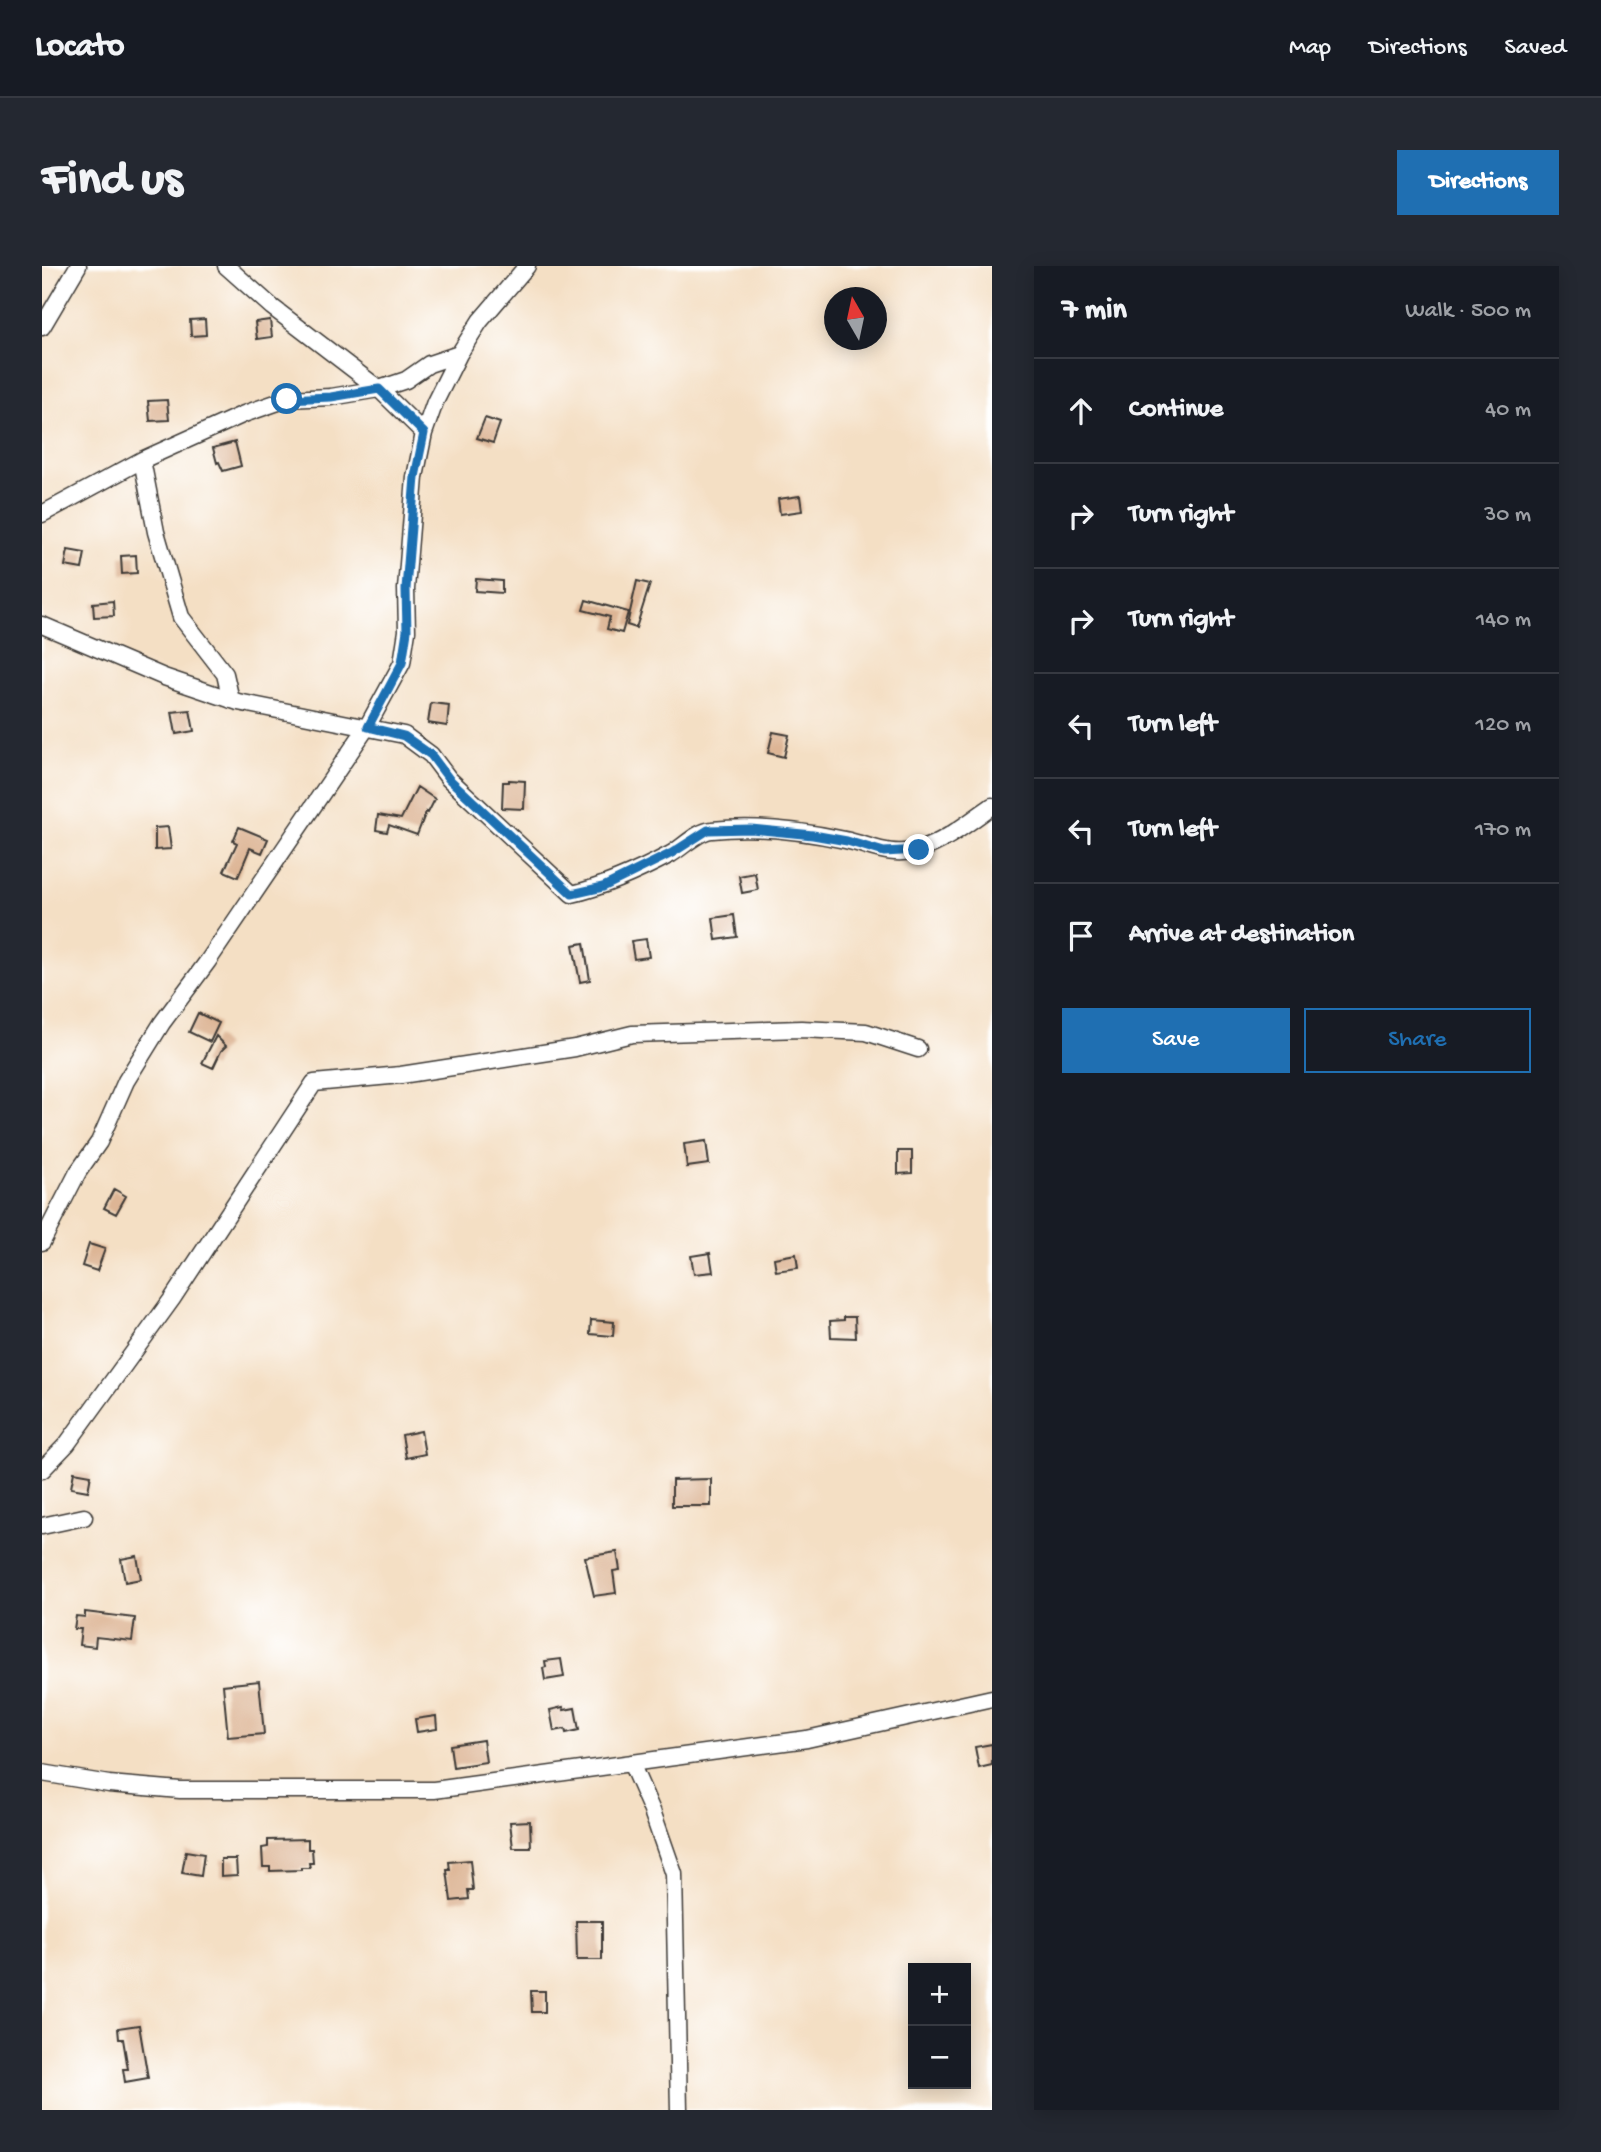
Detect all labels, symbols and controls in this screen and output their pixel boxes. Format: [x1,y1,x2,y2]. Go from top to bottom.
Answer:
text: Locato [35,29,124,67]
text: Map [1289,34,1331,63]
text: Directions [1369,34,1467,63]
text: Saved [1505,34,1566,63]
button: Directions [1397,150,1559,215]
text: Find us [42,153,182,211]
north arrow [824,287,887,350]
text: 7 min [1062,294,1127,329]
text: Walk · 500 m [1405,298,1531,325]
route start [271,383,302,414]
icon: ahead [1062,392,1100,430]
text: Continue [1129,395,1223,426]
text: 40 m [1485,397,1531,424]
icon: right [1062,497,1100,535]
text: Turn right [1129,500,1233,531]
text: 30 m [1484,502,1531,529]
icon: right [1062,602,1100,640]
text: Turn right [1129,605,1233,636]
text: 140 m [1476,607,1531,634]
icon: left [1062,707,1100,745]
text: Turn left [1129,710,1217,741]
text: 120 m [1476,712,1531,739]
icon: left [1062,812,1100,850]
text: Turn left [1129,815,1217,846]
text: 170 m [1475,817,1531,844]
route end [903,834,934,865]
icon: arrive [1062,917,1100,955]
text: Arrive at destination [1129,920,1354,951]
button: Save [1062,1008,1290,1073]
button: Share [1304,1008,1531,1073]
map controls [908,1963,971,2089]
button: + [908,1963,971,2026]
button: − [908,2026,971,2089]

